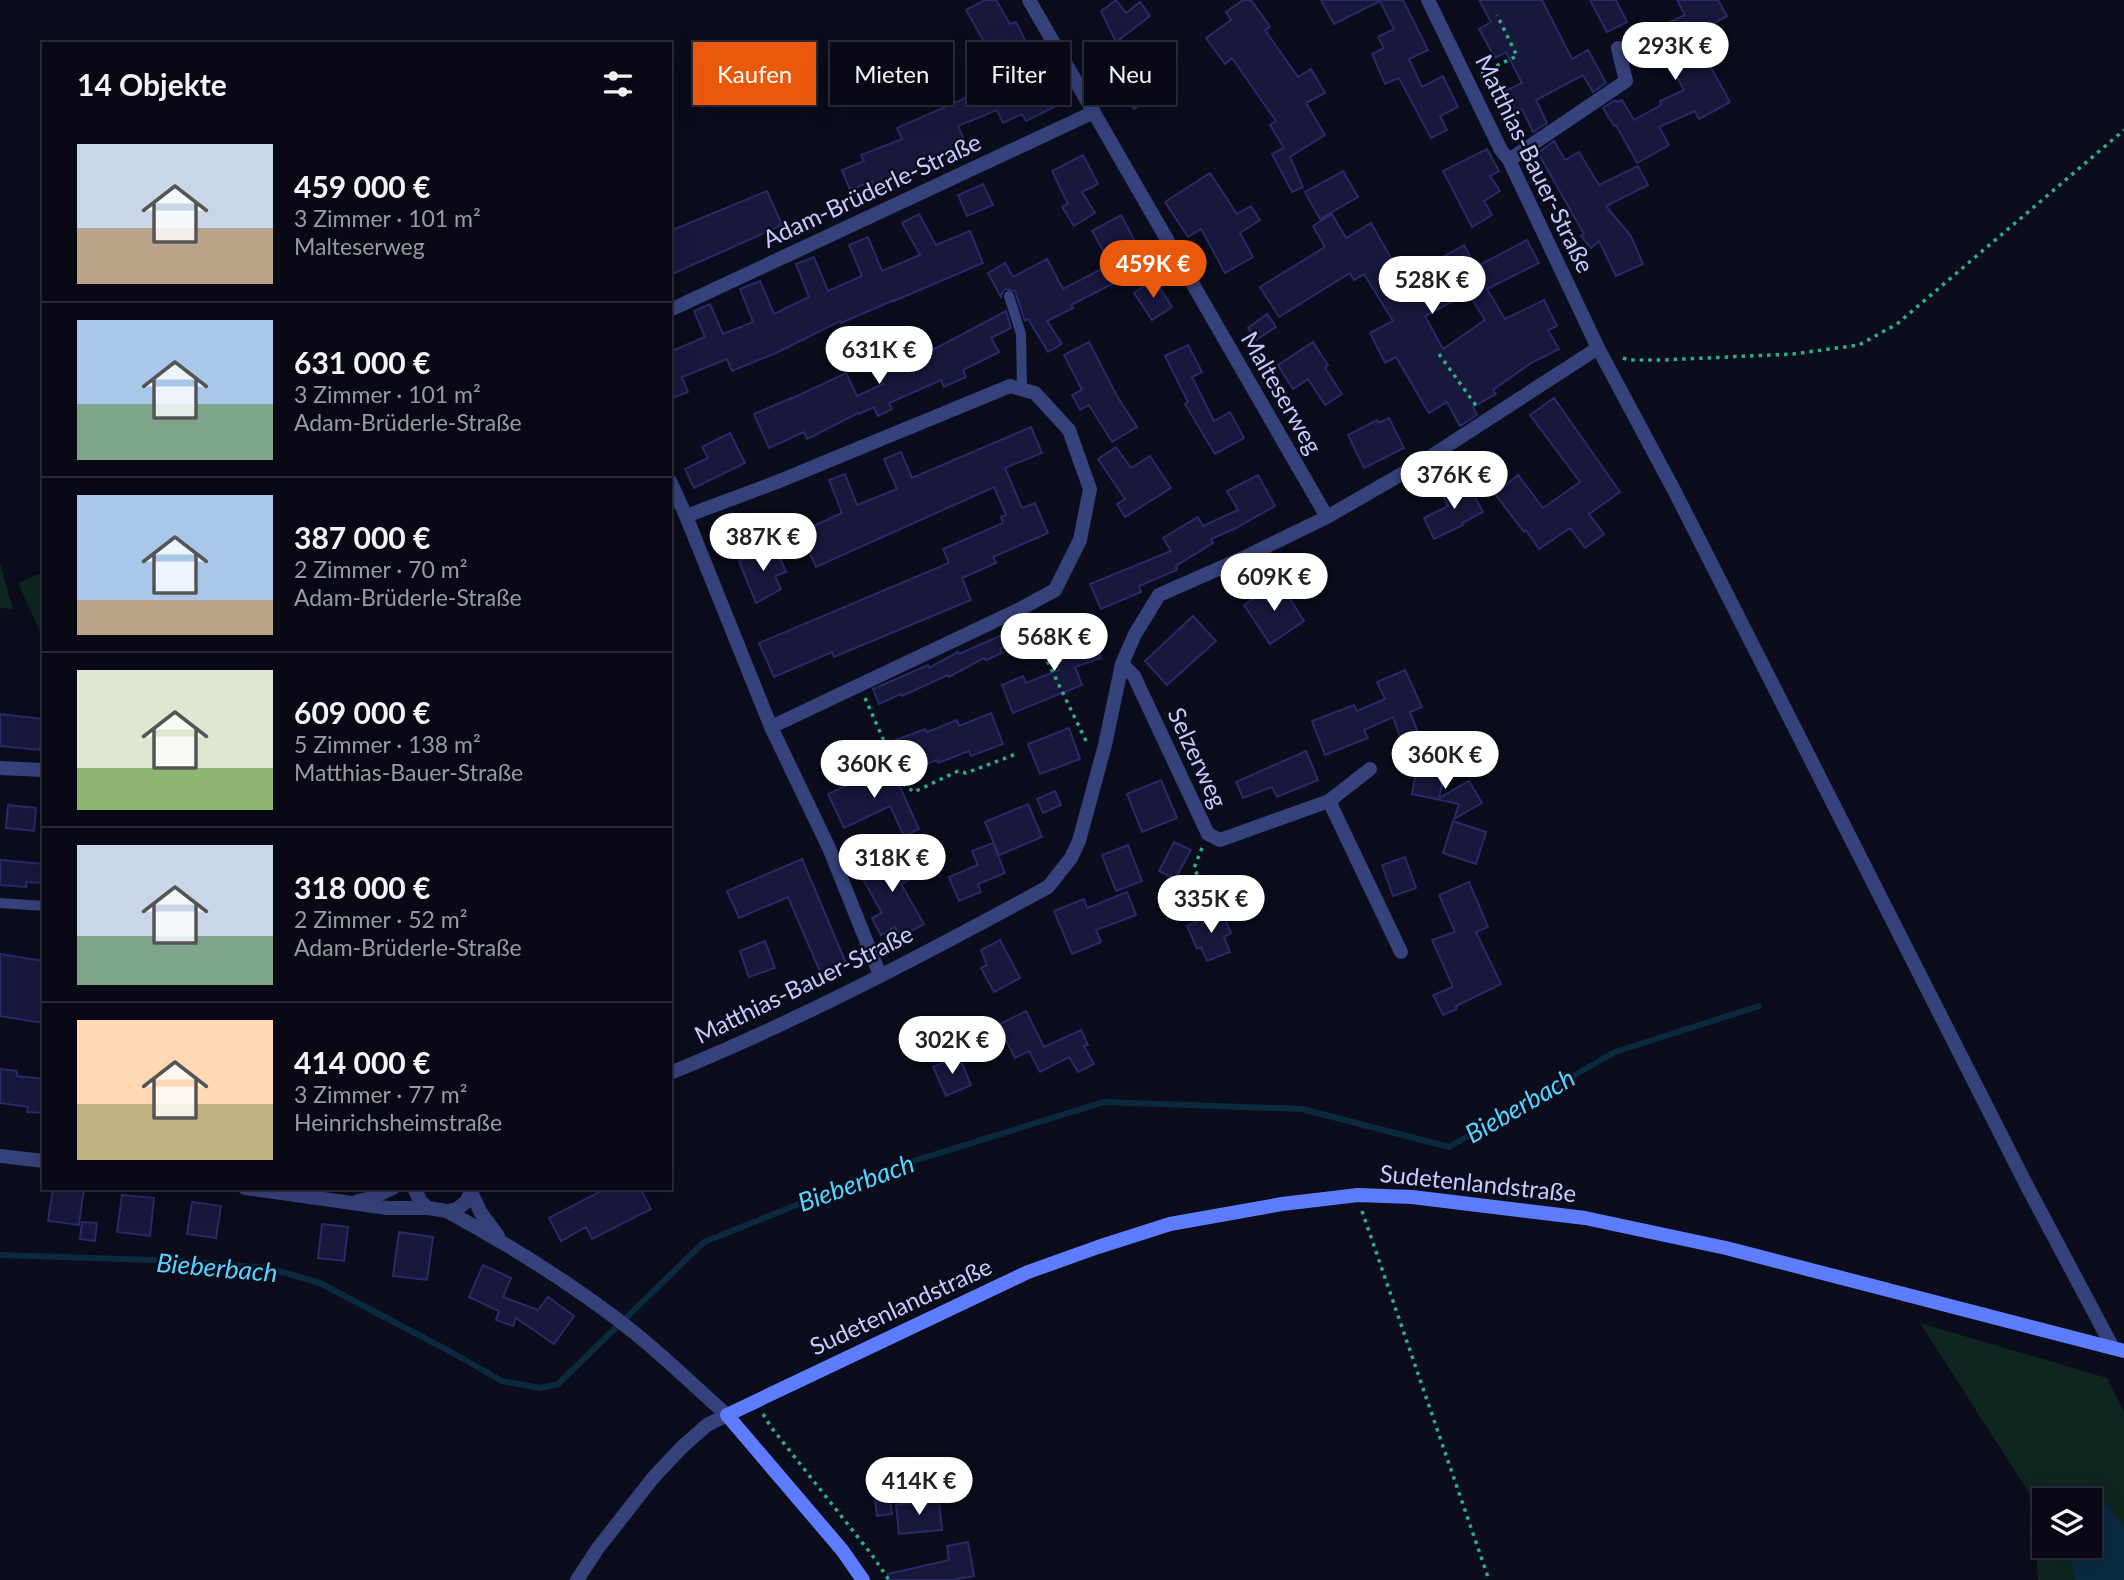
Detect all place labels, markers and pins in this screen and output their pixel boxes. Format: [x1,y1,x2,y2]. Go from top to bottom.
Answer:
pin: 293K € [1618,22,1732,82]
pin: 459K € [1096,240,1210,300]
pin: 528K € [1375,256,1489,316]
pin: 631K € [822,326,936,386]
pin: 376K € [1397,452,1511,511]
pin: 387K € [706,514,820,573]
pin: 609K € [1217,554,1331,613]
pin: 568K € [997,614,1111,673]
pin: 360K € [1388,732,1502,791]
pin: 360K € [817,740,931,800]
pin: 318K € [835,834,949,894]
pin: 335K € [1154,876,1268,935]
pin: 302K € [895,1016,1009,1076]
pin: 414K € [862,1458,976,1517]

